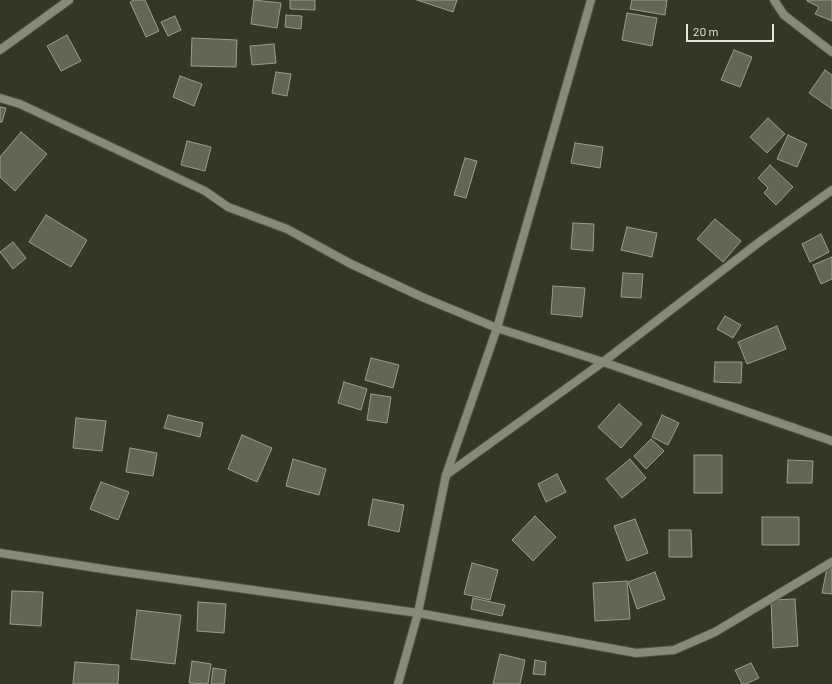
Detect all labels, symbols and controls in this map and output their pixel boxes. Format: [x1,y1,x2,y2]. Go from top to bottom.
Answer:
scale bar [688,16,776,42]
text: 20 m [693,24,719,38]

